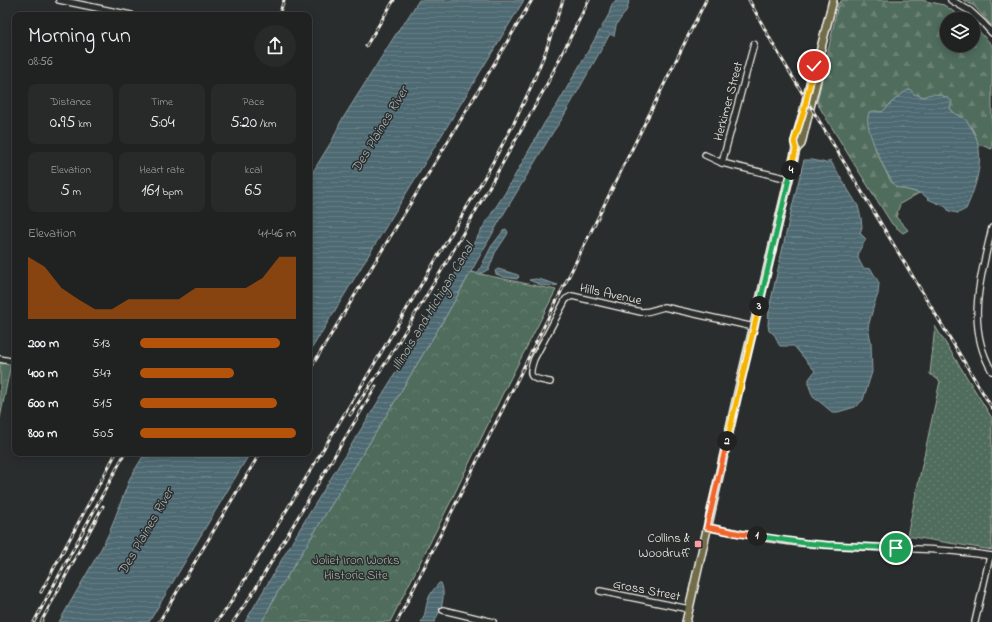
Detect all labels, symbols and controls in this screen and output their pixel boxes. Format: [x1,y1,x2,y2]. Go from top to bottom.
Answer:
map controls [940,12,980,52]
button: layers [940,12,980,52]
text: Morning run [28,21,131,53]
button: share [254,25,296,67]
pin [797,49,831,83]
text: 08:56 [28,52,53,71]
icon: check [803,55,825,77]
street label: Herkimer Street [709,59,748,143]
water label: Des Plaines River [346,81,415,177]
text: Distance [50,94,91,110]
text: Time [151,94,173,110]
text: Pace [243,94,264,110]
text: 0.95 [50,110,75,135]
text: 5:04 [149,110,175,135]
text: 5:20 [230,110,257,135]
text: km [75,116,92,132]
text: /km [257,116,277,132]
pin: 4 [781,160,801,180]
text: Elevation [50,162,91,178]
text: Heart rate [139,162,185,178]
text: kcal [245,162,262,178]
text: 4 [789,162,793,178]
text: 5 [60,178,70,203]
text: 161 [141,178,160,203]
text: 65 [245,178,262,203]
text: m [70,184,81,200]
text: bpm [160,184,183,200]
text: Elevation [28,224,76,243]
text: 41–46 m [258,224,296,243]
water label: Illinois and Michigan Canal [387,237,481,375]
street label: Hills Avenue [578,279,644,310]
pin: 3 [749,296,769,316]
text: 3 [757,298,761,314]
text: 200 m [28,334,59,353]
text: 5:13 [92,334,110,353]
text: 400 m [28,364,58,383]
text: 5:47 [92,364,111,383]
text: 600 m [28,394,58,413]
text: 5:15 [92,394,112,413]
text: 800 m [28,424,57,443]
text: 5:05 [92,424,114,443]
pin: 2 [717,431,737,451]
text: 2 [724,433,730,449]
water label: Des Plaines River [113,483,181,579]
pin: 1 [747,526,767,546]
text: 1 [755,528,759,544]
place label: Collins & Woodruff [638,529,691,563]
pin [879,531,913,565]
icon: arrive [885,537,907,559]
marker: Collins & Woodruff [693,539,703,549]
park label: Joliet Iron Works Historic Site [312,551,400,585]
street label: Gross Street [611,575,683,606]

